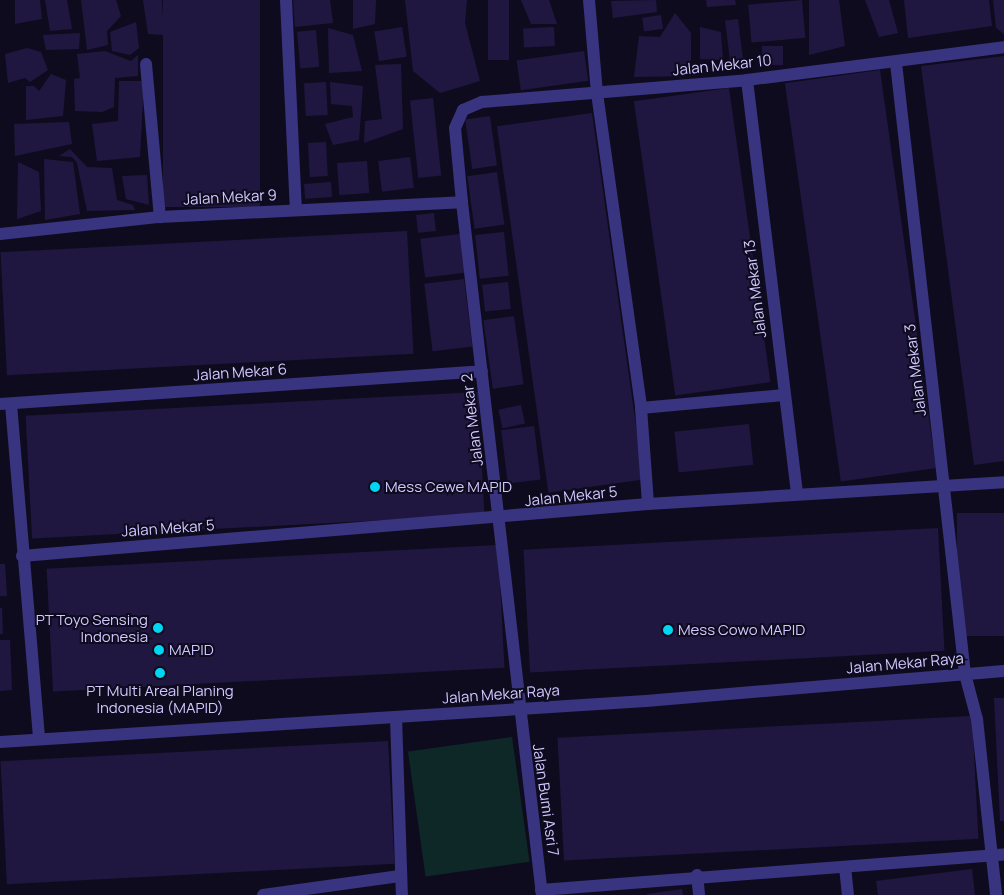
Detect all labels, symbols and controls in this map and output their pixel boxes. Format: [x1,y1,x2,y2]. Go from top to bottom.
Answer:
street label: Jalan Mekar 10 [672,51,772,79]
street label: Jalan Mekar 9 [183,186,277,208]
street label: Jalan Mekar 13 [740,239,770,339]
street label: Jalan Mekar 3 [900,323,930,417]
street label: Jalan Mekar 6 [193,360,287,384]
street label: Jalan Mekar 2 [457,373,487,467]
place label: Mess Cewe MAPID [385,478,512,496]
marker: Mess Cewe MAPID [369,481,381,493]
street label: Jalan Mekar 5 [524,482,618,510]
street label: Jalan Mekar 5 [121,516,215,540]
place label: PT Toyo Sensing Indonesia [35,610,148,645]
place label: Mess Cowo MAPID [678,621,805,639]
marker: PT Toyo Sensing Indonesia [152,622,164,634]
marker: Mess Cowo MAPID [662,624,674,636]
place label: MAPID [169,641,214,659]
marker: MAPID [153,644,165,656]
street label: Jalan Mekar Raya [846,649,964,677]
marker: PT Multi Areal Planing Indonesia (MAPID) [154,667,166,679]
place label: PT Multi Areal Planing Indonesia (MAPID) [86,681,234,716]
street label: Jalan Mekar Raya [442,681,560,707]
street label: Jalan Bumi Asri 7 [529,743,563,857]

